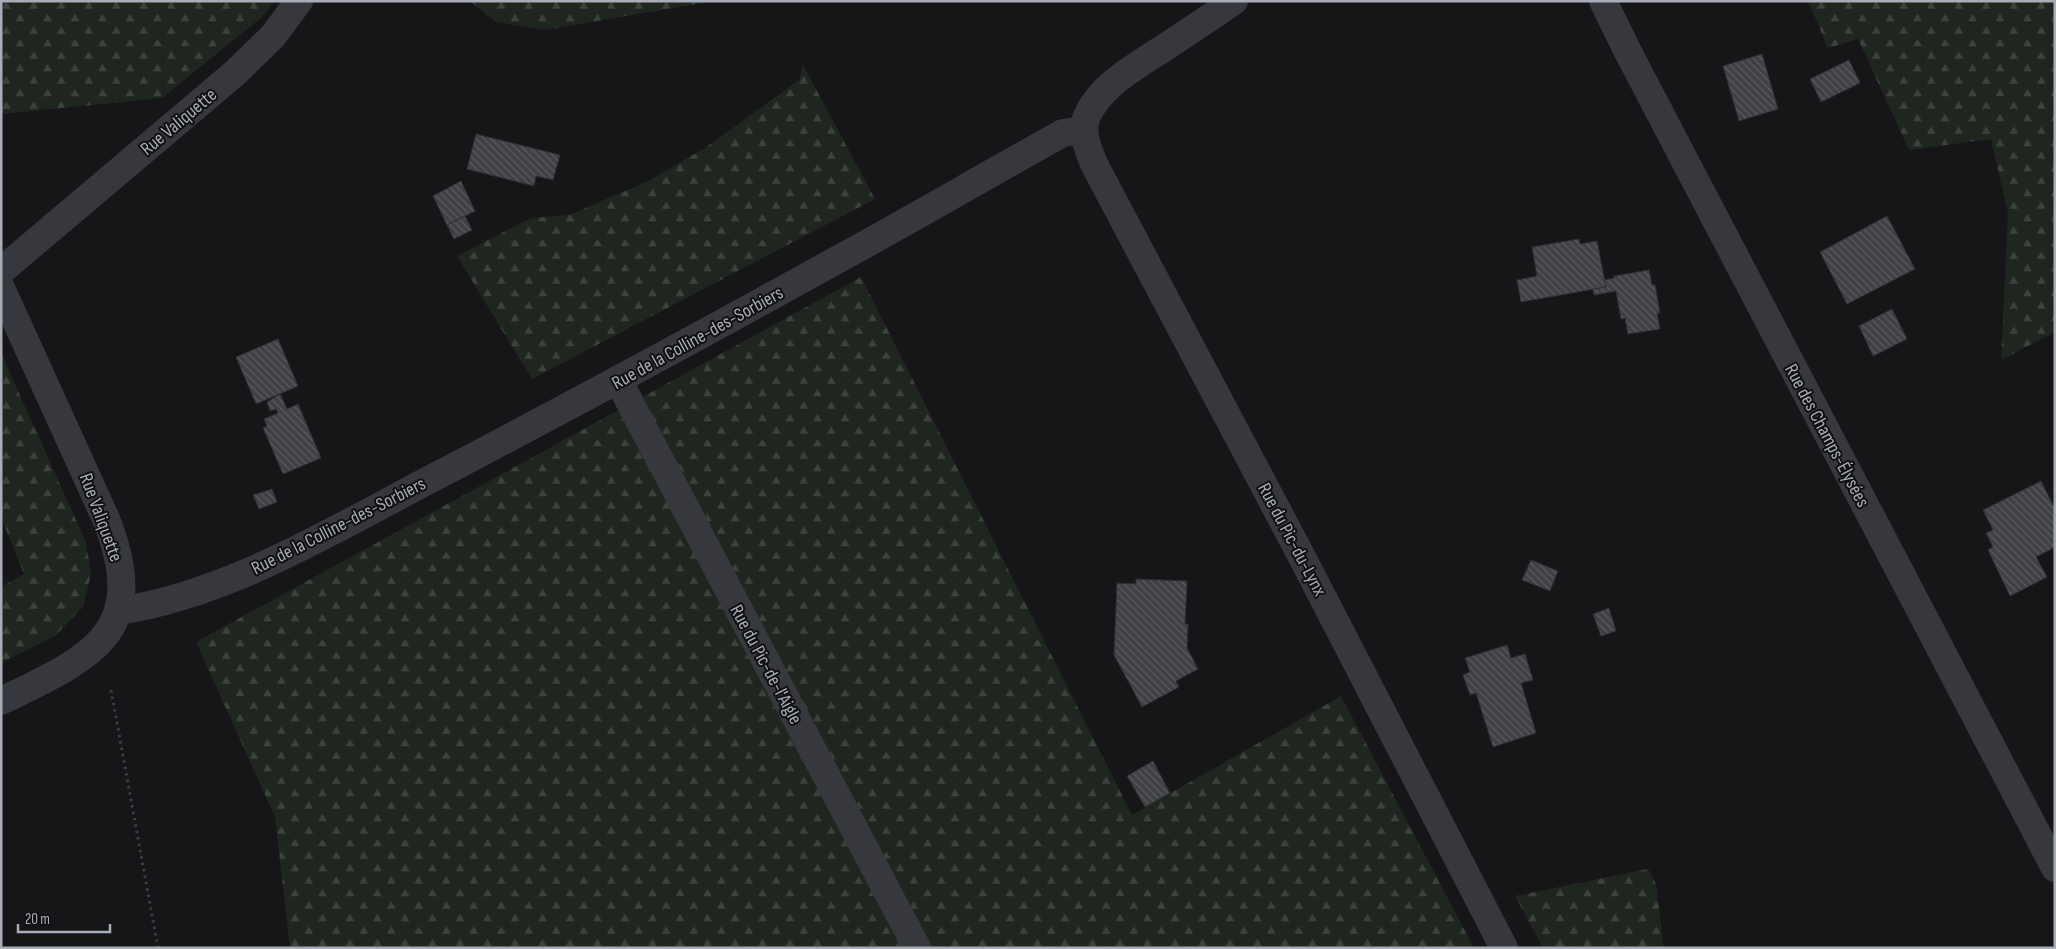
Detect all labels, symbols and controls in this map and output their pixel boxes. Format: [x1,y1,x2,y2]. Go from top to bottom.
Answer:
street label: Rue Valiquette [136,84,222,161]
street label: Rue de la Colline-des-Sorbiers [608,282,788,395]
street label: Rue des Champs-Élysées [1779,360,1874,511]
street label: Rue Valiquette [74,470,127,565]
street label: Rue de la Colline-des-Sorbiers [248,472,430,580]
street label: Rue du Pic-du-Lynx [1252,479,1331,600]
street label: Rue du Pic-de-l'Aigle [725,601,807,728]
scale bar [18,902,110,934]
text: 20 m [25,910,50,929]

